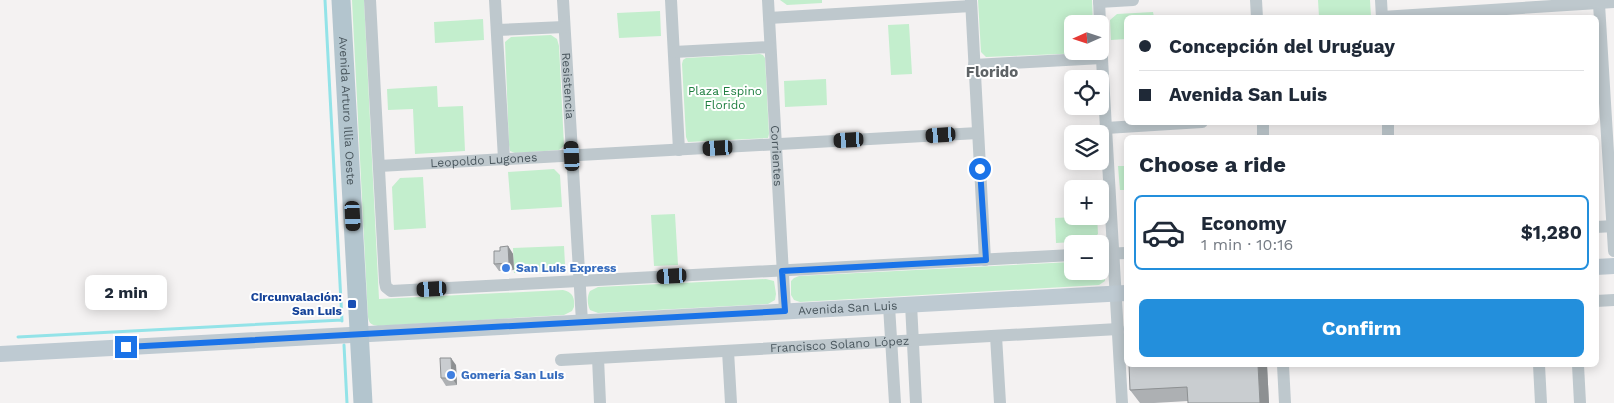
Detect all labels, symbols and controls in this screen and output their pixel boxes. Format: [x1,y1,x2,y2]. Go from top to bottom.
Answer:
north arrow [1064,15,1109,60]
map controls [1064,15,1109,280]
text: Concepción del Uruguay [1169,35,1395,58]
street label: Avenida Arturo Illia Oeste [336,36,358,186]
street label: Resistencia [559,52,577,120]
district label: Florido [966,63,1018,81]
button: locate [1064,70,1109,115]
text: Avenida San Luis [1169,83,1327,106]
park label: Plaza Espino Florido [688,84,762,112]
street label: Corrientes [768,125,785,187]
button: layers [1064,125,1109,170]
car [925,126,956,144]
car [833,132,864,148]
car [702,140,733,156]
car [563,141,580,171]
street label: Leopoldo Lugones [430,150,538,170]
text: Choose a ride [1139,152,1286,177]
route start [969,158,991,180]
button: + [1064,180,1109,225]
car [344,201,361,231]
icon: car [1141,210,1186,255]
text: Economy [1201,212,1286,235]
text: $1,280 [1521,221,1582,244]
button: − [1064,235,1109,280]
text: 1 min · 10:16 [1201,235,1293,254]
place label: San Luis Express [516,261,617,275]
marker: San Luis Express [500,262,512,274]
car [656,268,687,284]
callout: 2 min [85,274,167,310]
car [416,281,447,297]
text: 2 min [104,283,148,302]
place label: Circunvalación: San Luis [251,290,343,318]
marker: Circunvalación: San Luis [346,298,358,310]
street label: Avenida San Luis [798,298,898,318]
button: Confirm [1139,299,1584,357]
street label: Francisco Solano López [770,334,910,355]
route end [115,336,137,358]
place label: Gomería San Luis [461,368,565,382]
marker: Gomería San Luis [445,369,457,381]

